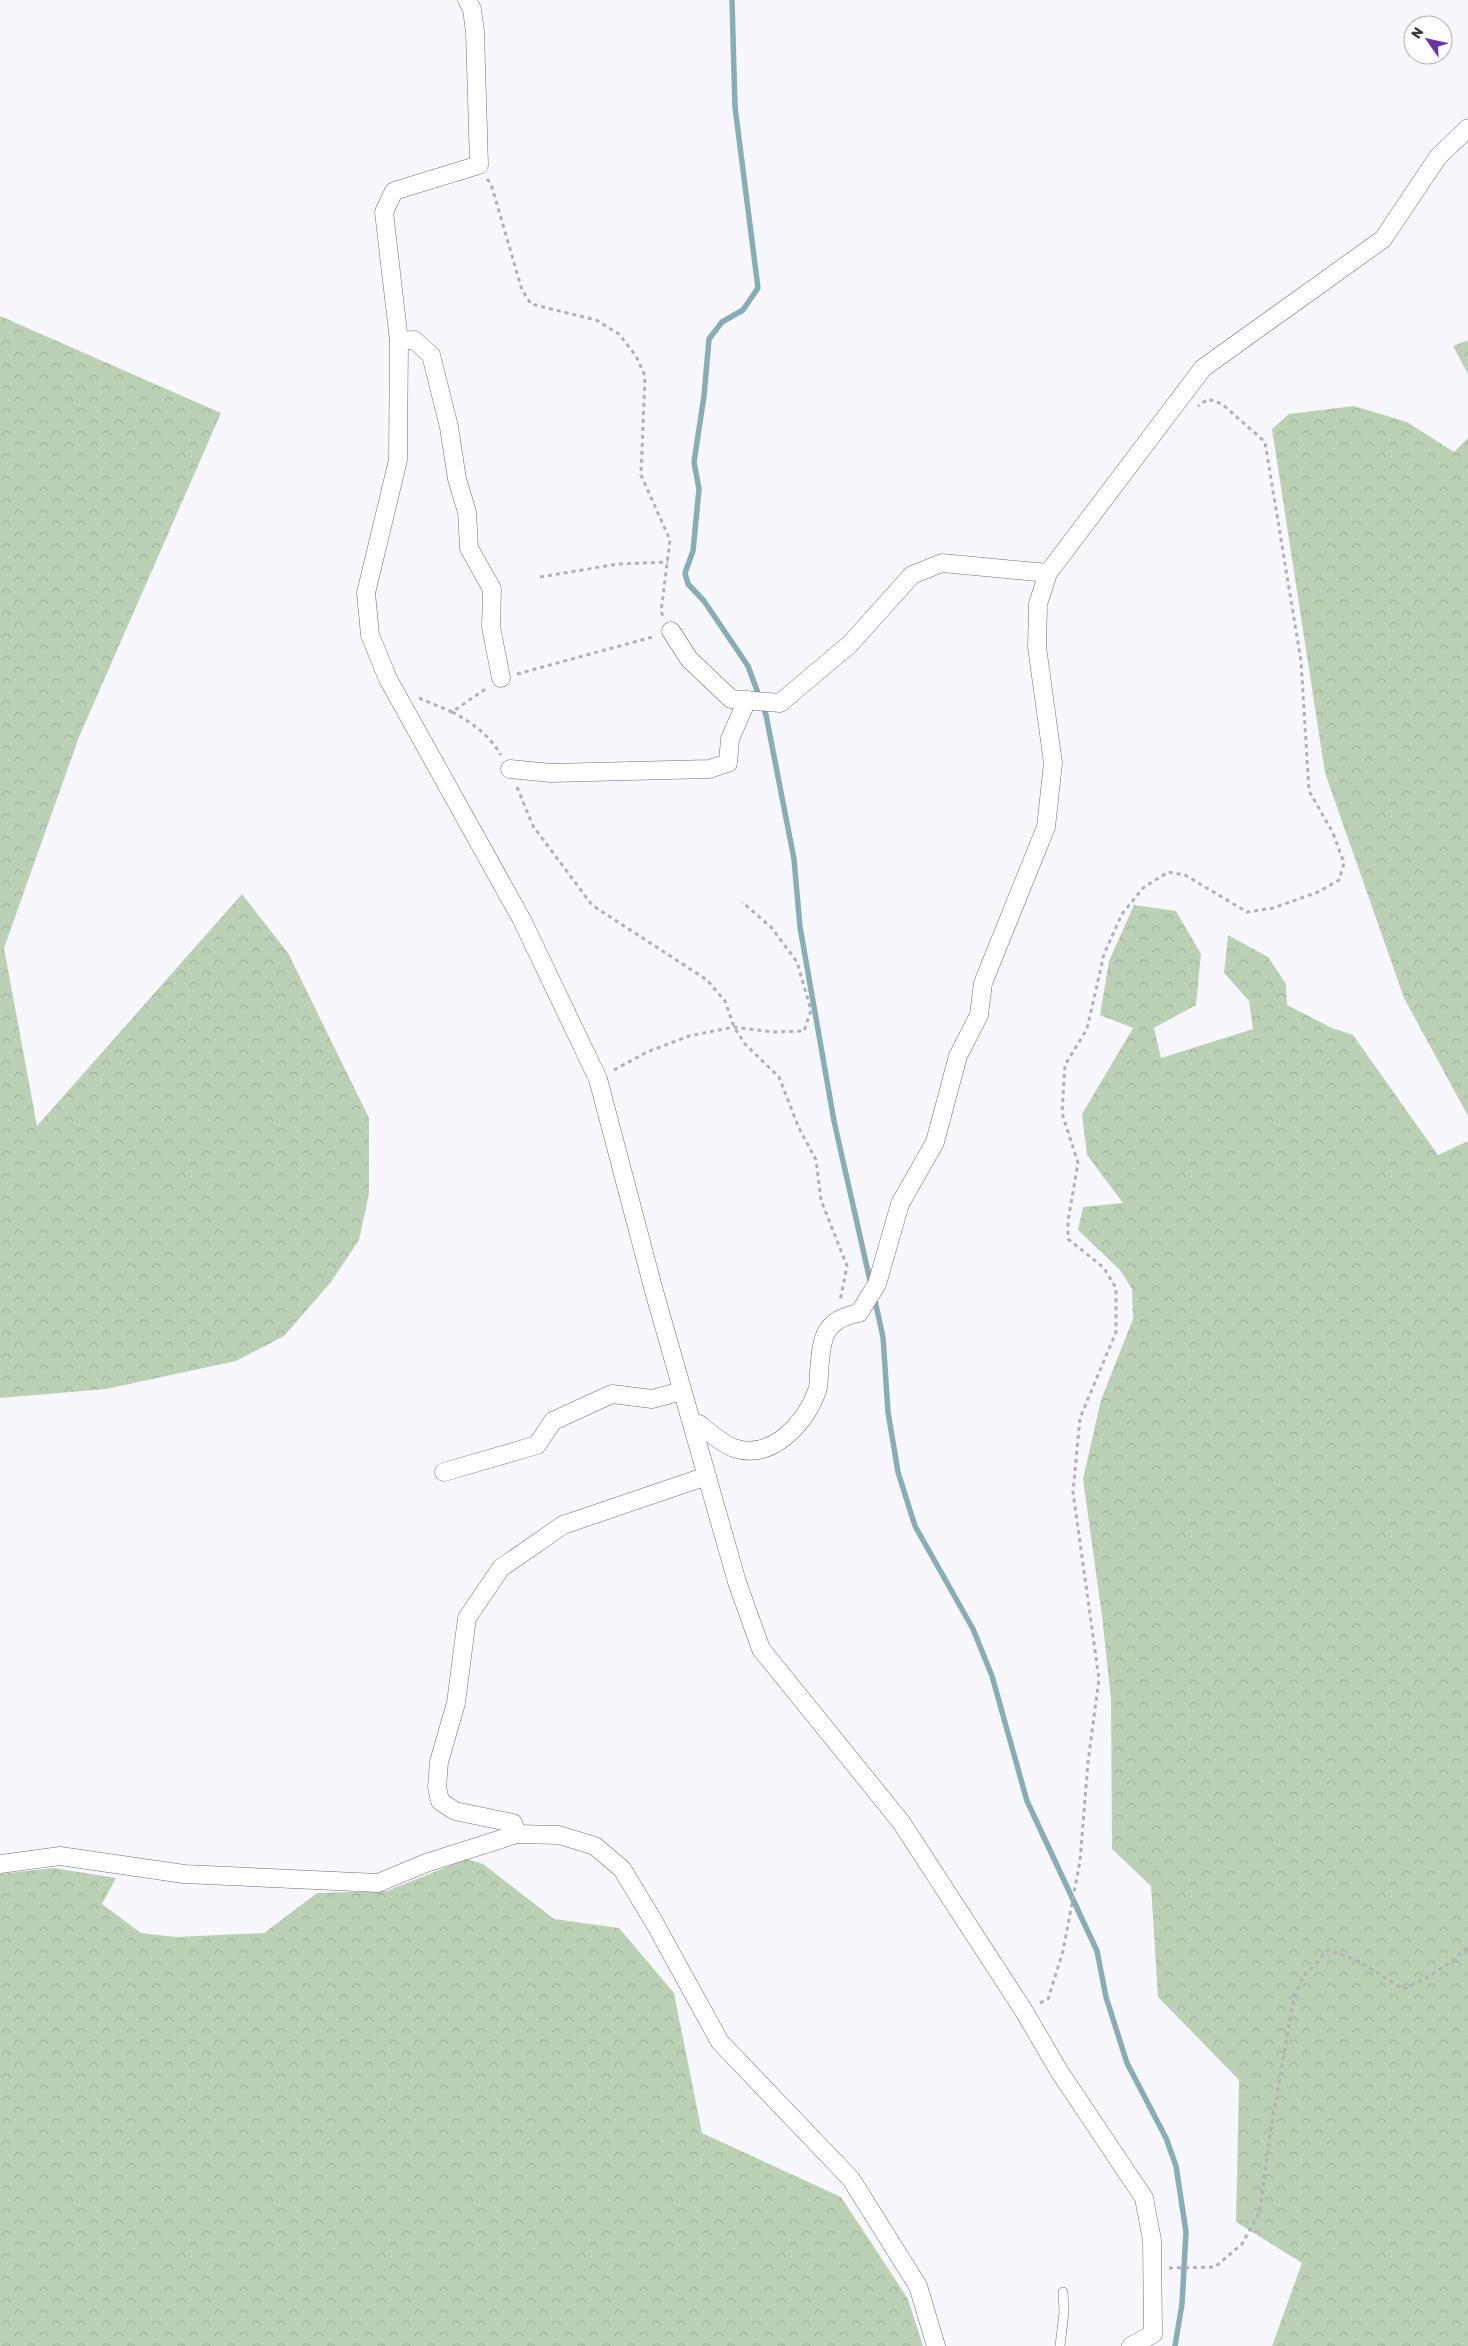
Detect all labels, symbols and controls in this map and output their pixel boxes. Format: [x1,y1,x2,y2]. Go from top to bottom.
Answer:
north arrow [1403,15,1453,65]
text: N [1408,24,1428,42]

